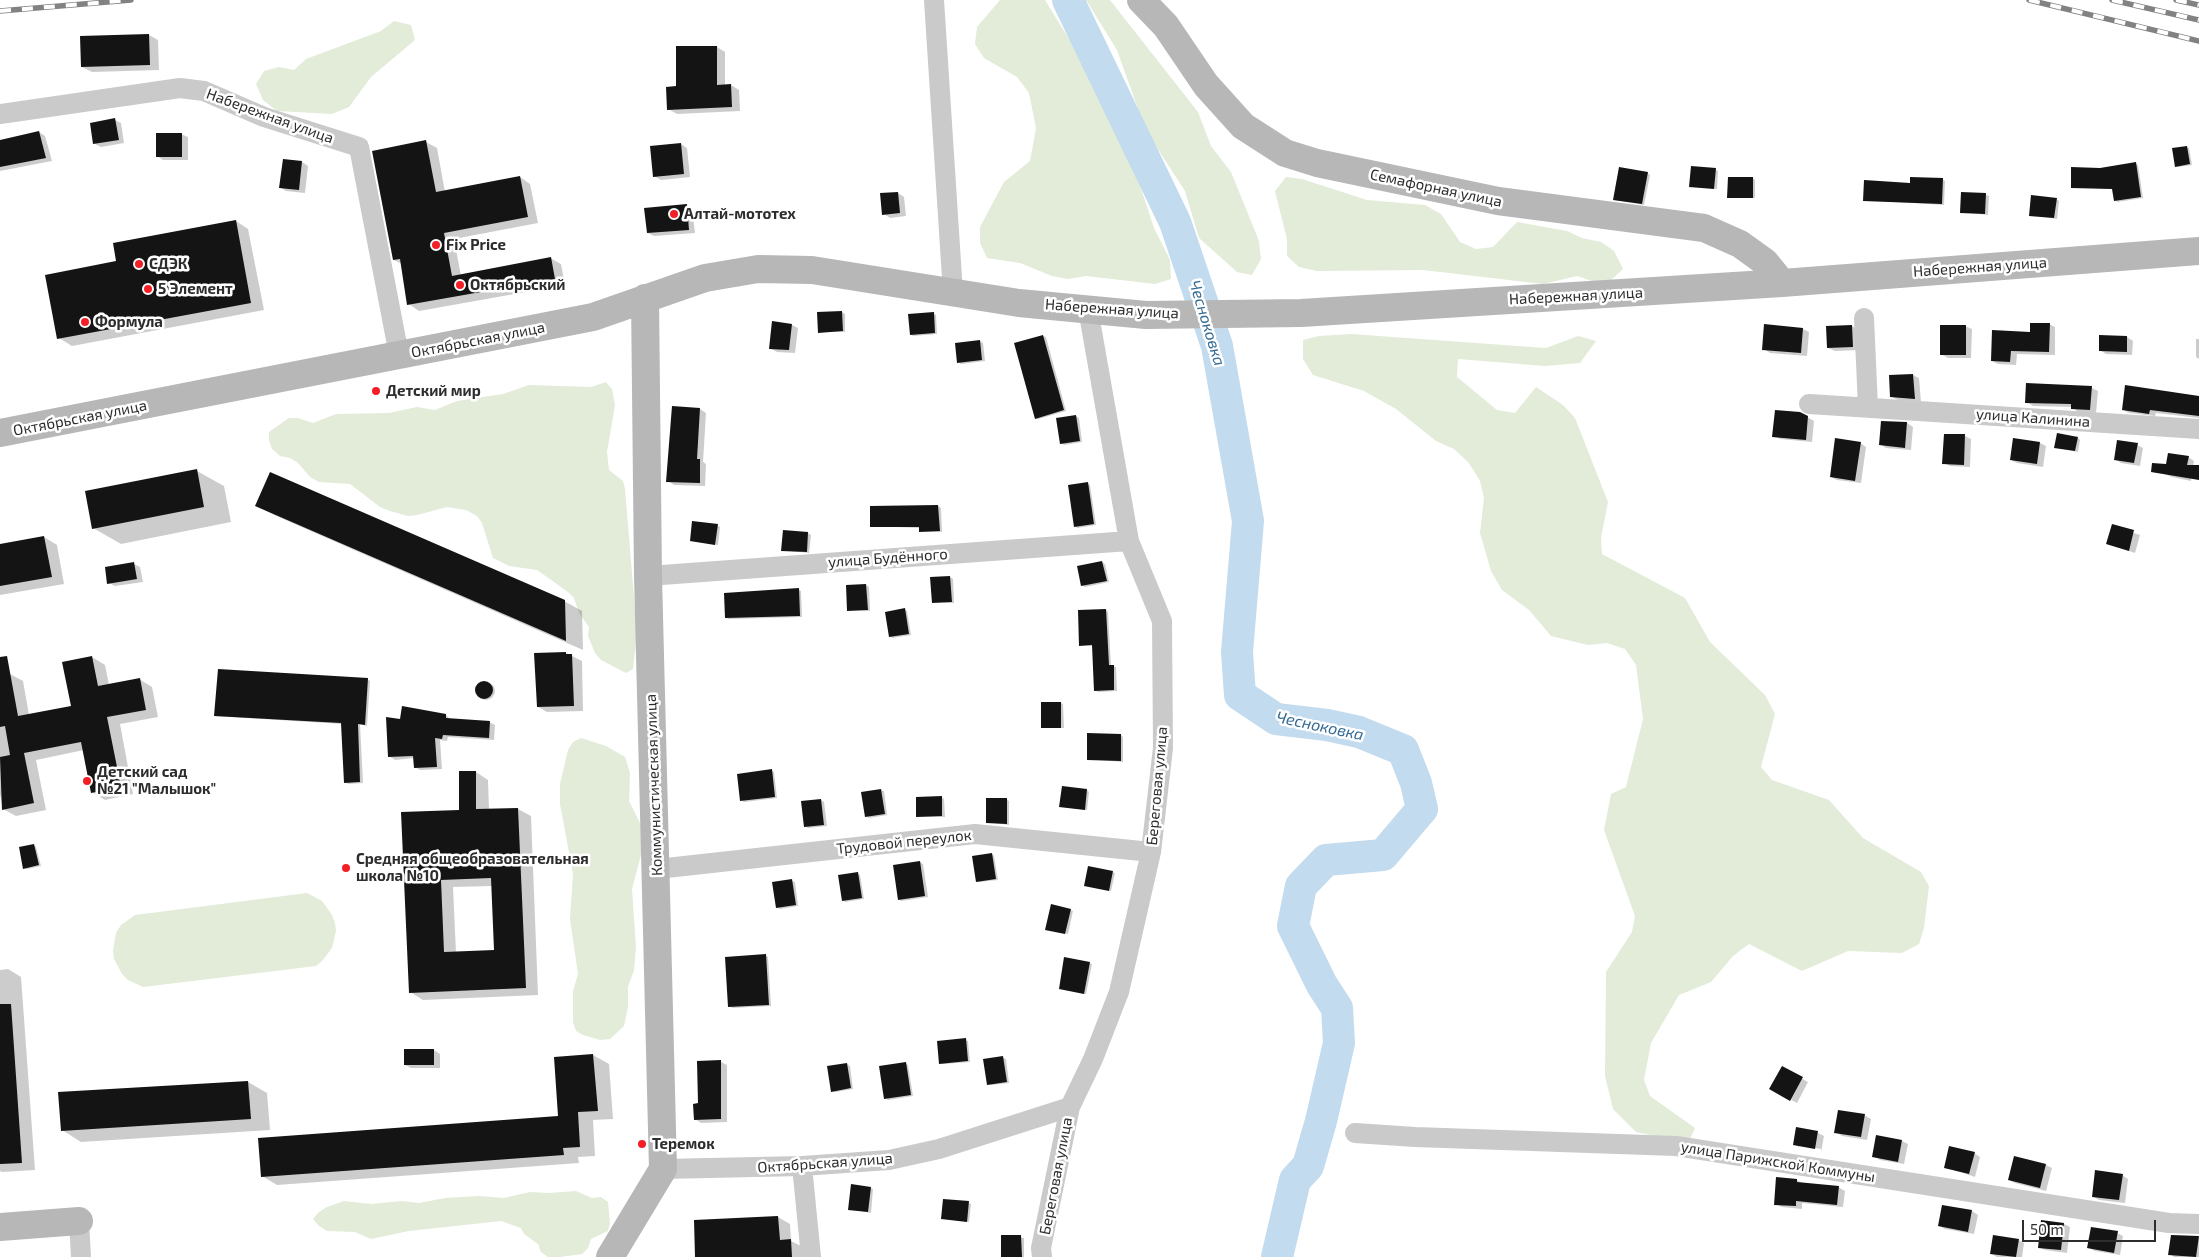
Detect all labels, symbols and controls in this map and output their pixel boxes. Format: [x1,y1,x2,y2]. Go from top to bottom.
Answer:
street label: Набережная улица [204,85,336,147]
street label: Семафорная улица [1368,165,1504,211]
place label: Алтай-мототех [684,205,796,223]
marker: Алтай-мототех [668,208,680,220]
place label: Fix Price [446,236,506,254]
marker: Fix Price [430,239,442,251]
street label: Набережная улица [1913,253,2047,281]
place label: СДЭК [149,255,187,273]
marker: СДЭК [133,258,145,270]
place label: Октябрьский [470,276,565,294]
water label: Чесноковка [1185,278,1229,368]
marker: Октябрьский [454,279,466,291]
place label: 5 Элемент [158,280,233,298]
marker: 5 Элемент [142,283,154,295]
street label: Набережная улица [1509,284,1643,308]
street label: Набережная улица [1045,295,1179,323]
place label: Формула [95,313,163,331]
marker: Формула [79,316,91,328]
street label: Октябрьская улица [410,318,546,362]
place label: Детский мир [386,382,481,400]
marker: Детский мир [370,385,382,397]
street label: Октябрьская улица [12,396,148,440]
street label: улица Калинина [1975,405,2091,431]
street label: улица Будённого [828,545,948,571]
street label: Коммунистическая улица [642,694,666,876]
water label: Чесноковка [1275,707,1365,745]
street label: Береговая улица [1143,726,1171,846]
place label: Детский сад №21 "Малышок" [97,763,216,798]
marker: Детский сад №21 "Малышок" [81,775,93,787]
street label: Трудовой переулок [836,826,972,858]
place label: Средняя общеобразовательная школа №10 [356,850,589,885]
marker: Средняя общеобразовательная школа №10 [340,862,352,874]
street label: Береговая улица [1036,1116,1076,1236]
place label: Теремок [652,1135,715,1153]
marker: Теремок [636,1138,648,1150]
street label: улица Парижской Коммуны [1680,1138,1876,1186]
street label: Октябрьская улица [757,1149,893,1177]
scale bar [2024,1210,2158,1242]
text: 50 m [2030,1220,2064,1238]

